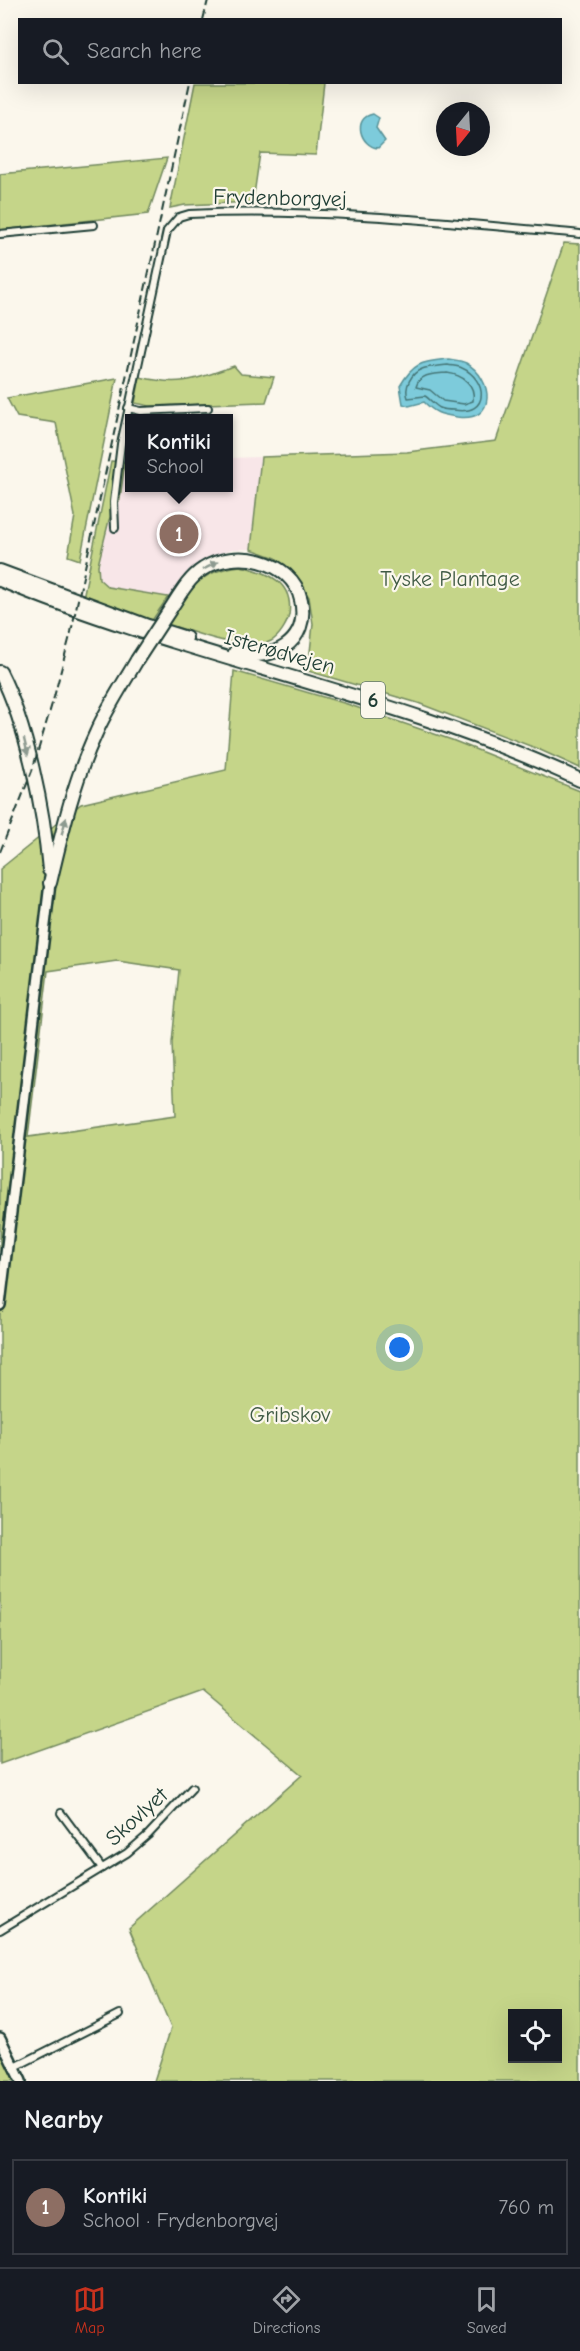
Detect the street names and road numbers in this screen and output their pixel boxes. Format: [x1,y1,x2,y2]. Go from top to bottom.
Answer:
street label: Frydenborgvej [213,184,347,212]
street label: Isterødvejen [221,624,338,680]
road number: 6 [361,682,385,718]
street label: Skovlyet [100,1782,174,1851]

